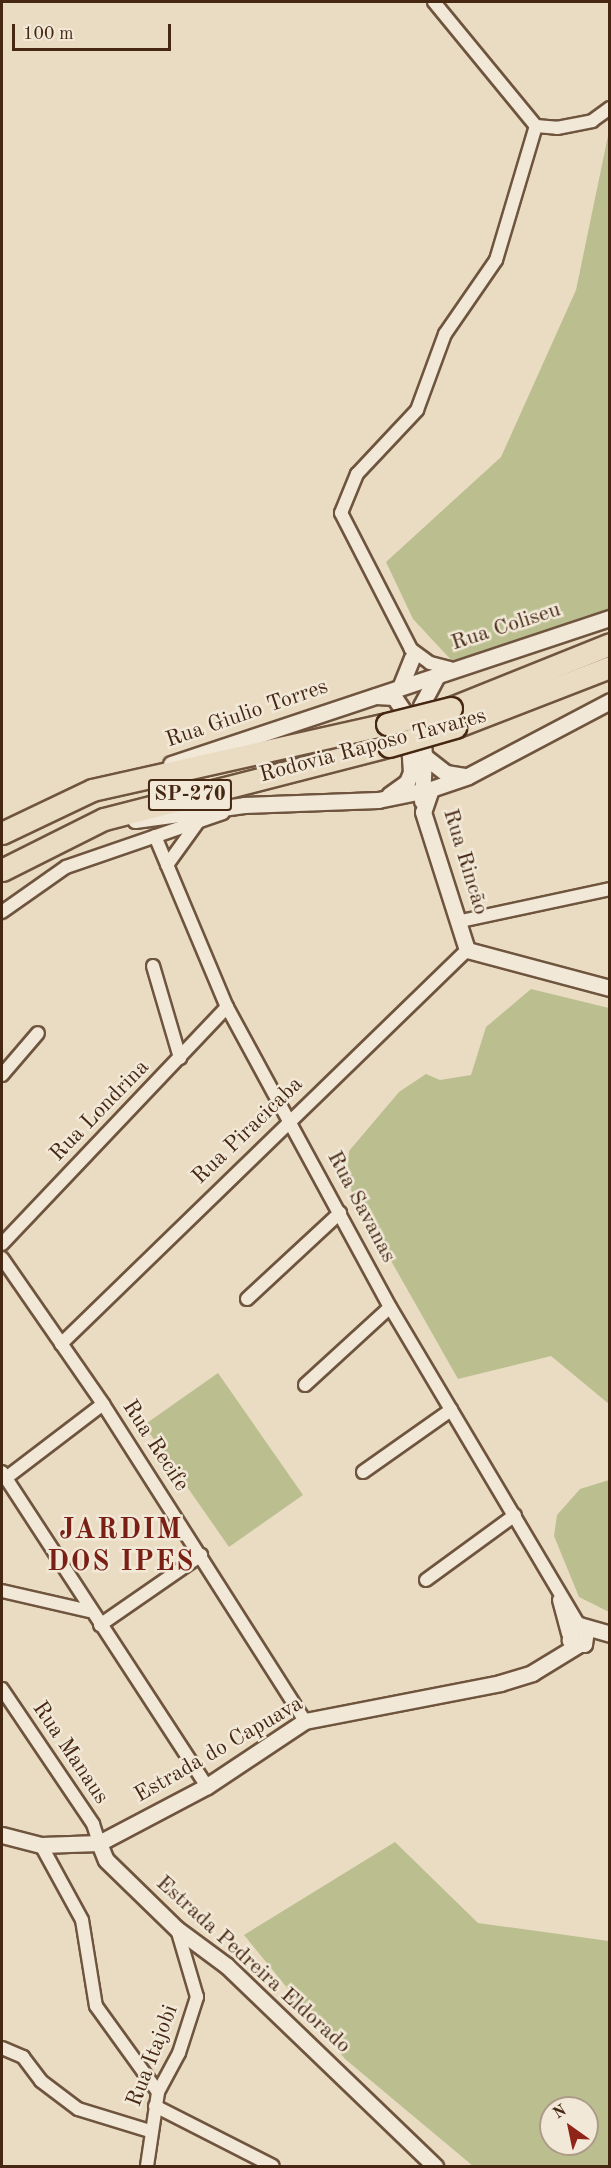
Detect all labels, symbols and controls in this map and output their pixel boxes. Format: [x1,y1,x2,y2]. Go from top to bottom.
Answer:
scale bar [15,12,174,50]
text: 100 m [23,25,74,43]
street label: Rua Coliseu [448,597,564,657]
street label: Rua Giulio Torres [162,674,332,754]
street label: Rodovia Raposo Tavares [257,703,489,789]
road number: SP-270 [146,777,234,813]
street label: Rua Rincão [436,806,494,918]
street label: Rua Londrina [45,1055,155,1167]
street label: Rua Piracicaba [187,1072,309,1190]
street label: Rua Savanas [321,1147,401,1267]
street label: Rua Recife [116,1395,194,1497]
district label: JARDIM DOS IPES [47,1514,195,1580]
street label: Estrada do Capuava [130,1691,308,1809]
street label: Rua Manaus [26,1697,114,1809]
street label: Estrada Pedreira Eldorado [150,1870,356,2060]
street label: Rua Itajobi [122,2001,184,2111]
north arrow [539,2096,599,2156]
text: N [551,2103,570,2123]

